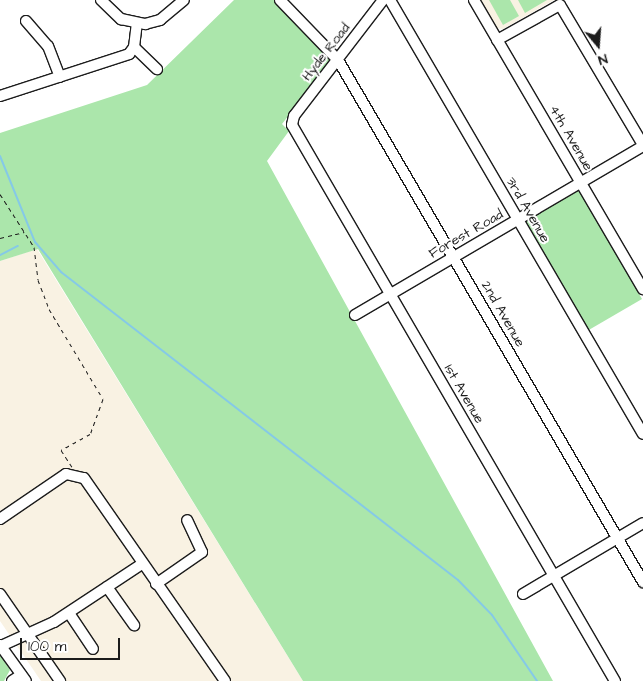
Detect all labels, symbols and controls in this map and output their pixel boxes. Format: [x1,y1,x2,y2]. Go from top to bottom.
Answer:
street label: Hyde Road [298,20,354,84]
north arrow [573,20,623,70]
text: N [595,48,610,70]
street label: 4th Avenue [545,102,597,174]
street label: 3rd Avenue [502,174,554,246]
street label: Forest Road [426,206,506,262]
street label: 2nd Avenue [477,278,529,350]
street label: 1st Avenue [440,361,488,427]
scale bar [22,628,122,660]
text: 100 m [28,636,67,657]

